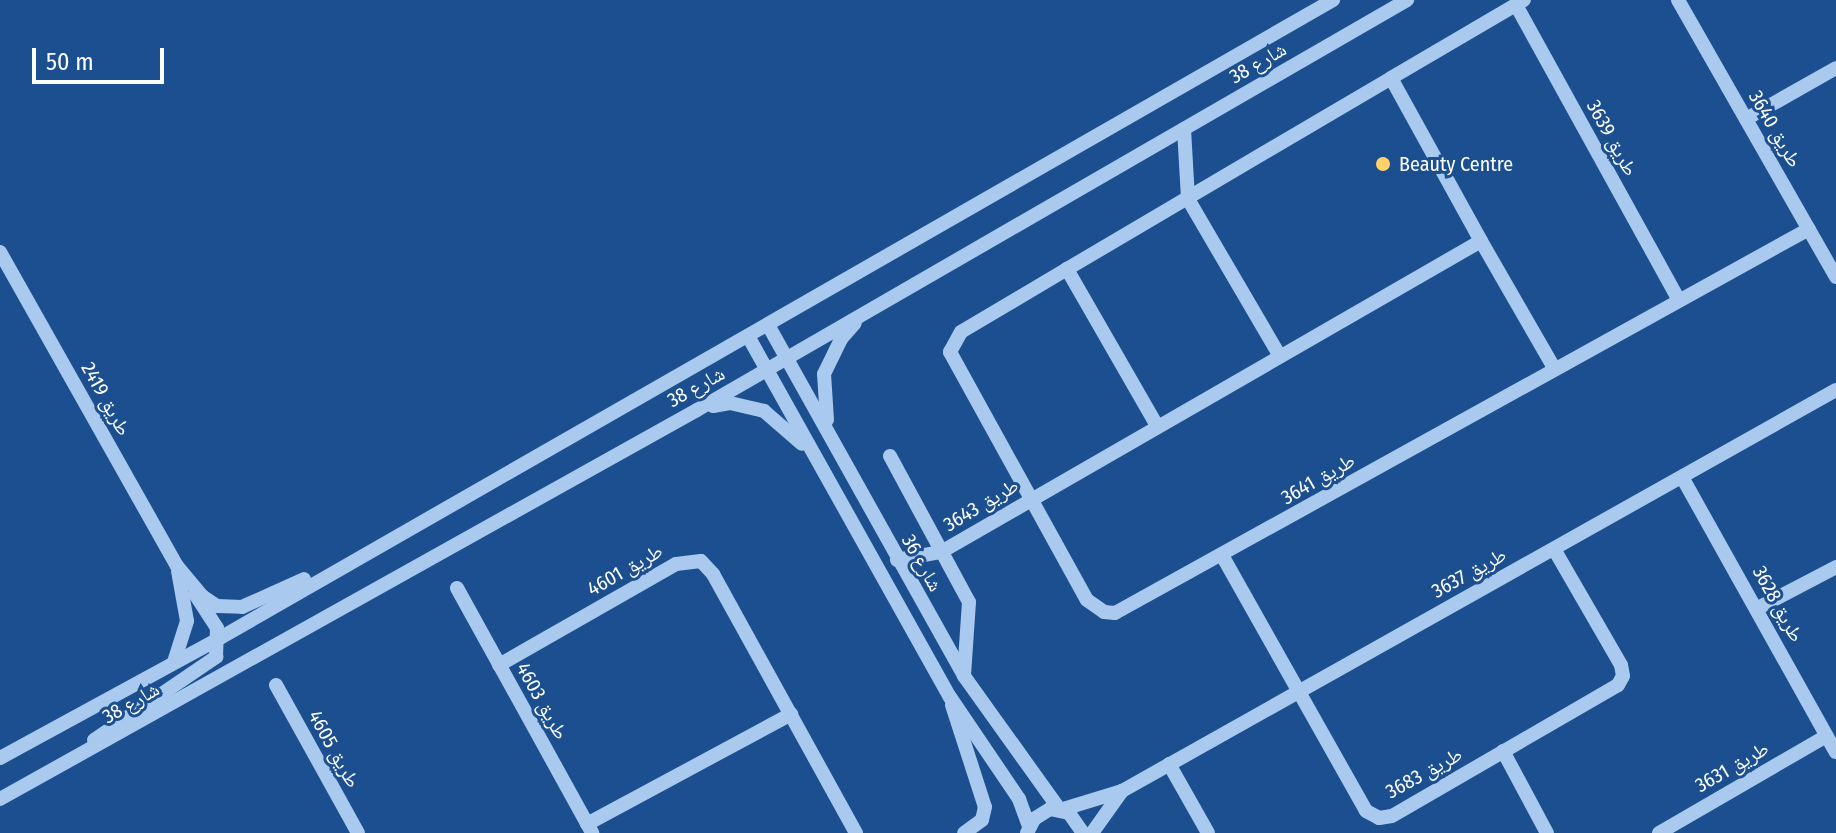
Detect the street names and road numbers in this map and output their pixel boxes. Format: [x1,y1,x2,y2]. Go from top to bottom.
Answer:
street label: شارع 38 [1225,37,1291,89]
street label: طريق 3640 [1743,86,1807,172]
street label: طريق 3639 [1581,96,1643,180]
street label: طريق 2419 [76,358,136,440]
street label: شارع 38 [663,362,729,412]
street label: طريق 3641 [1277,448,1359,510]
street label: طريق 3643 [939,473,1023,537]
street label: شارع 36 [897,530,947,596]
street label: طريق 4601 [583,539,667,601]
street label: طريق 3637 [1428,543,1510,603]
street label: طريق 3628 [1747,562,1809,646]
street label: طريق 4603 [511,658,573,744]
street label: شارع 38 [98,677,164,729]
street label: طريق 4605 [303,706,365,792]
street label: طريق 3631 [1691,736,1773,798]
street label: طريق 3683 [1382,742,1466,804]

